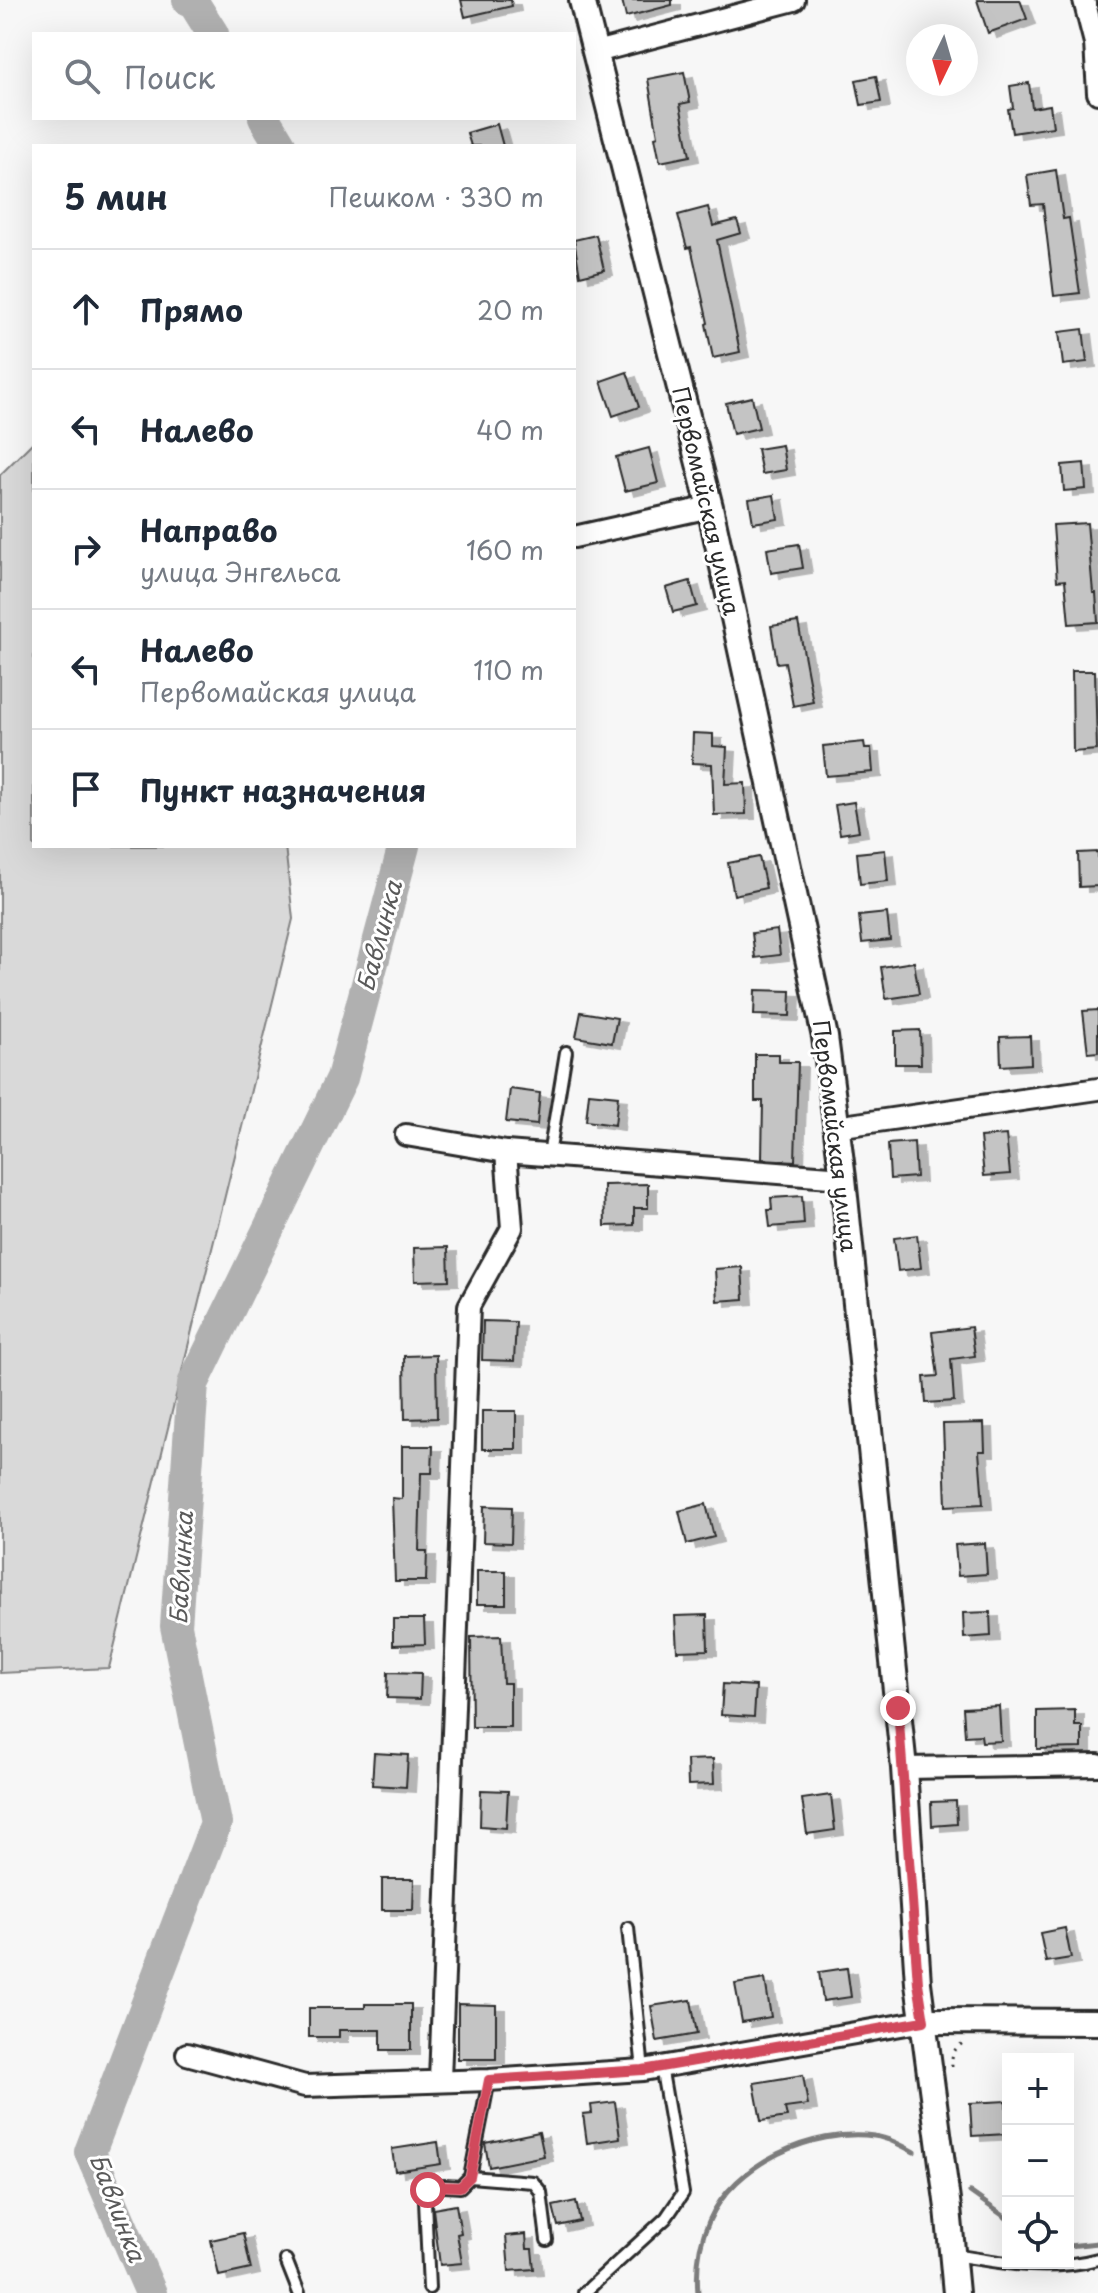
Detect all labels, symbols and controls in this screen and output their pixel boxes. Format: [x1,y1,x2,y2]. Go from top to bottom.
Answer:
north arrow [906,24,978,96]
search box [32,32,576,120]
icon: search [60,54,104,98]
text: Поиск [124,54,215,99]
text: 5 мин [64,170,168,222]
text: Пешком · 330 m [328,177,544,216]
icon: ahead [64,287,108,331]
text: Прямо [140,287,243,332]
text: 20 m [477,290,544,329]
street label: Первомайская улица [665,383,750,618]
icon: left [64,407,108,451]
text: Налево [140,407,254,452]
text: 40 m [476,410,544,449]
text: Направо [140,507,278,552]
icon: right [64,527,108,571]
text: 160 m [466,530,544,569]
text: улица Энгельса [140,552,340,591]
text: Налево [140,627,254,672]
icon: left [64,647,108,691]
text: 110 m [473,650,544,689]
text: Первомайская улица [140,672,416,711]
icon: arrive [64,767,108,811]
text: Пункт назначения [140,767,426,812]
water label: Бавлинка [346,875,410,995]
street label: Первомайская улица [806,1018,867,1254]
water label: Бавлинка [159,1509,201,1625]
route end [880,1690,916,1726]
map controls [1002,2053,1074,2269]
button: + [1002,2053,1074,2125]
button: − [1002,2125,1074,2197]
water label: Бавлинка [82,2148,156,2267]
route start [410,2172,446,2208]
button: locate [1002,2197,1074,2269]

